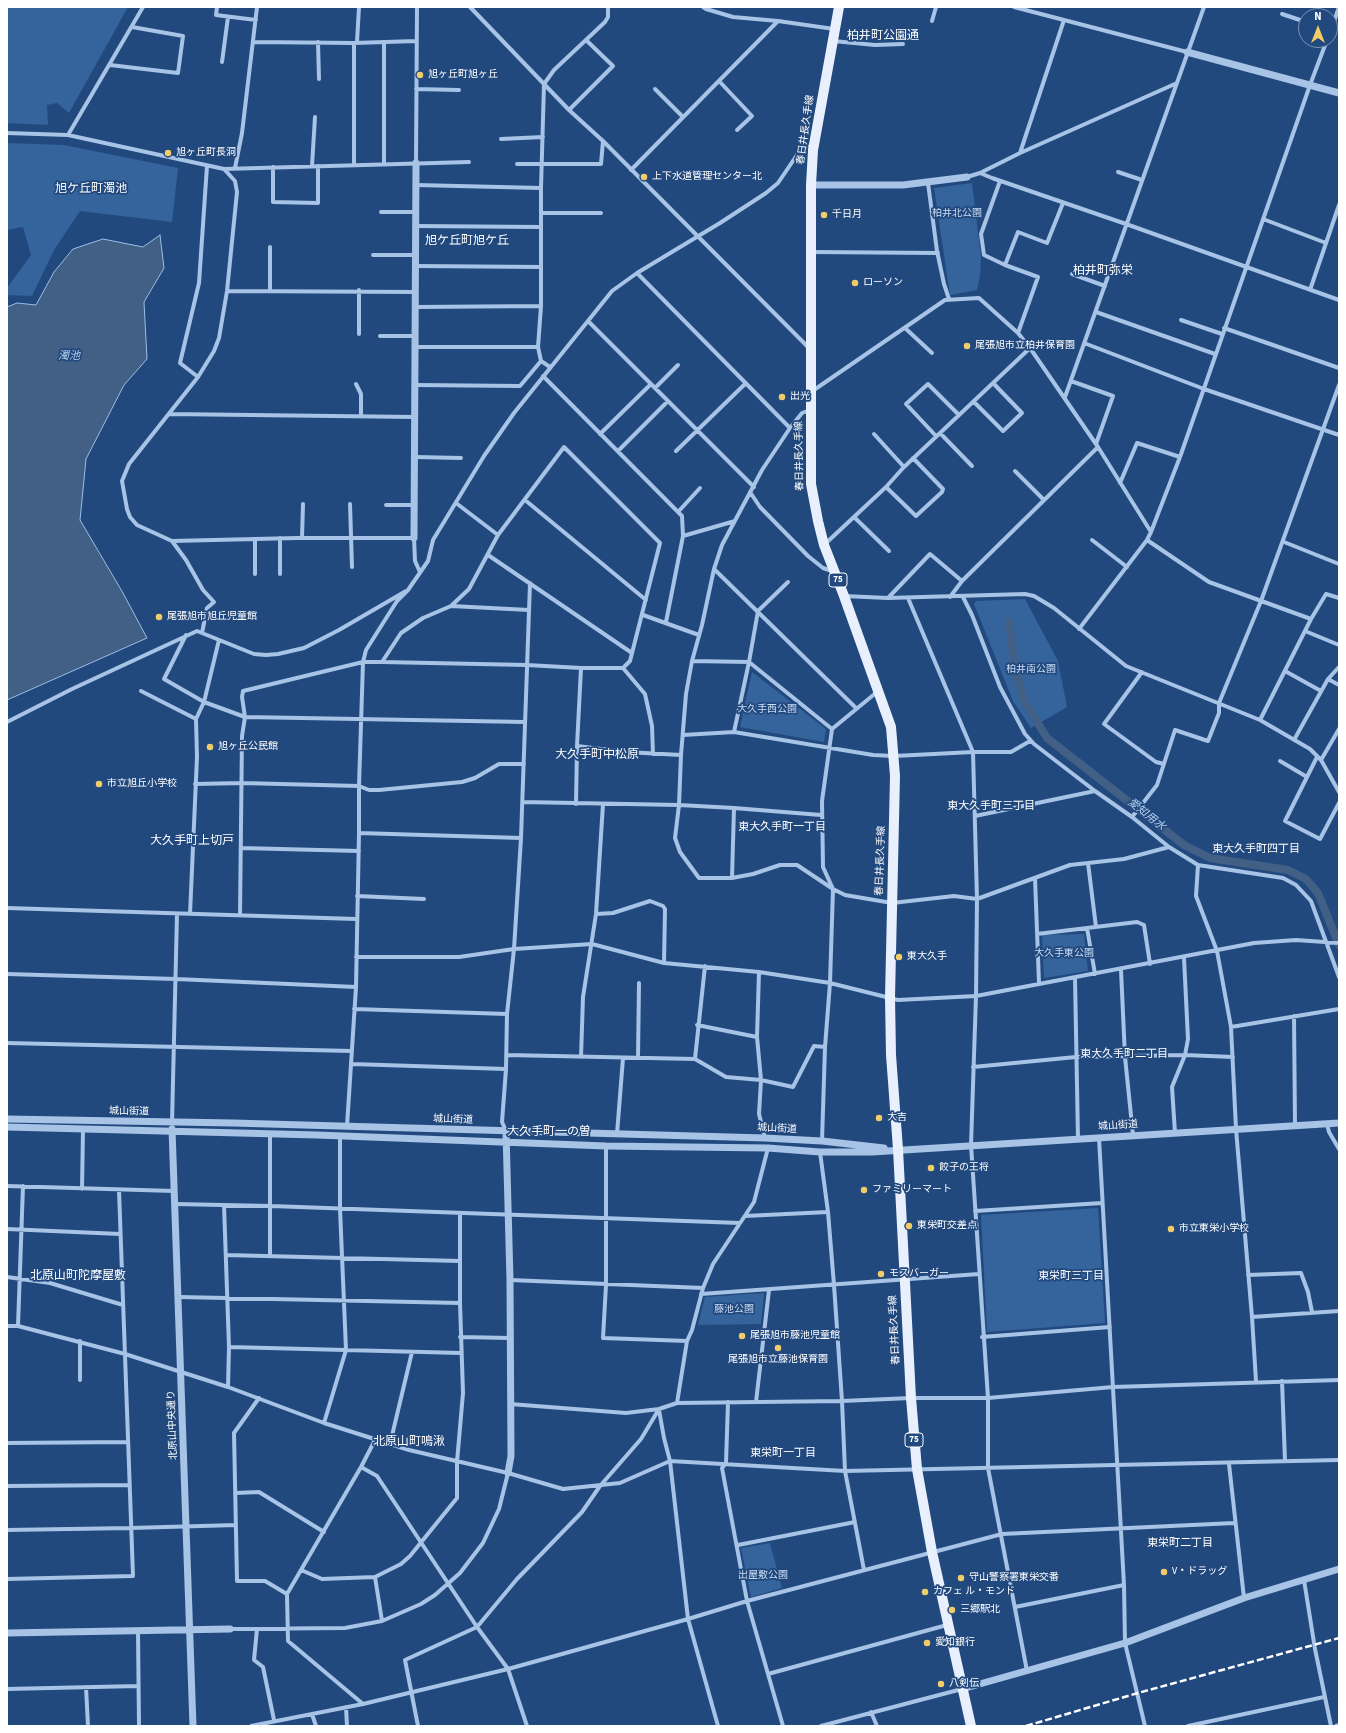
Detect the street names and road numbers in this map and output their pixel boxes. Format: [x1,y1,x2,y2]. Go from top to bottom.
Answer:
street label: 春日井長久手線 [795,95,817,165]
street label: 春日井長久手線 [793,421,807,491]
road number: 75 [829,573,847,587]
street label: 春日井長久手線 [874,826,888,896]
street label: 城山街道 [109,1106,149,1118]
street label: 城山街道 [433,1113,473,1127]
street label: 城山街道 [1098,1119,1138,1133]
street label: 城山街道 [757,1122,797,1136]
street label: 春日井長久手線 [887,1295,903,1365]
street label: 北原山中央通り [166,1390,180,1460]
road number: 75 [905,1433,923,1447]

